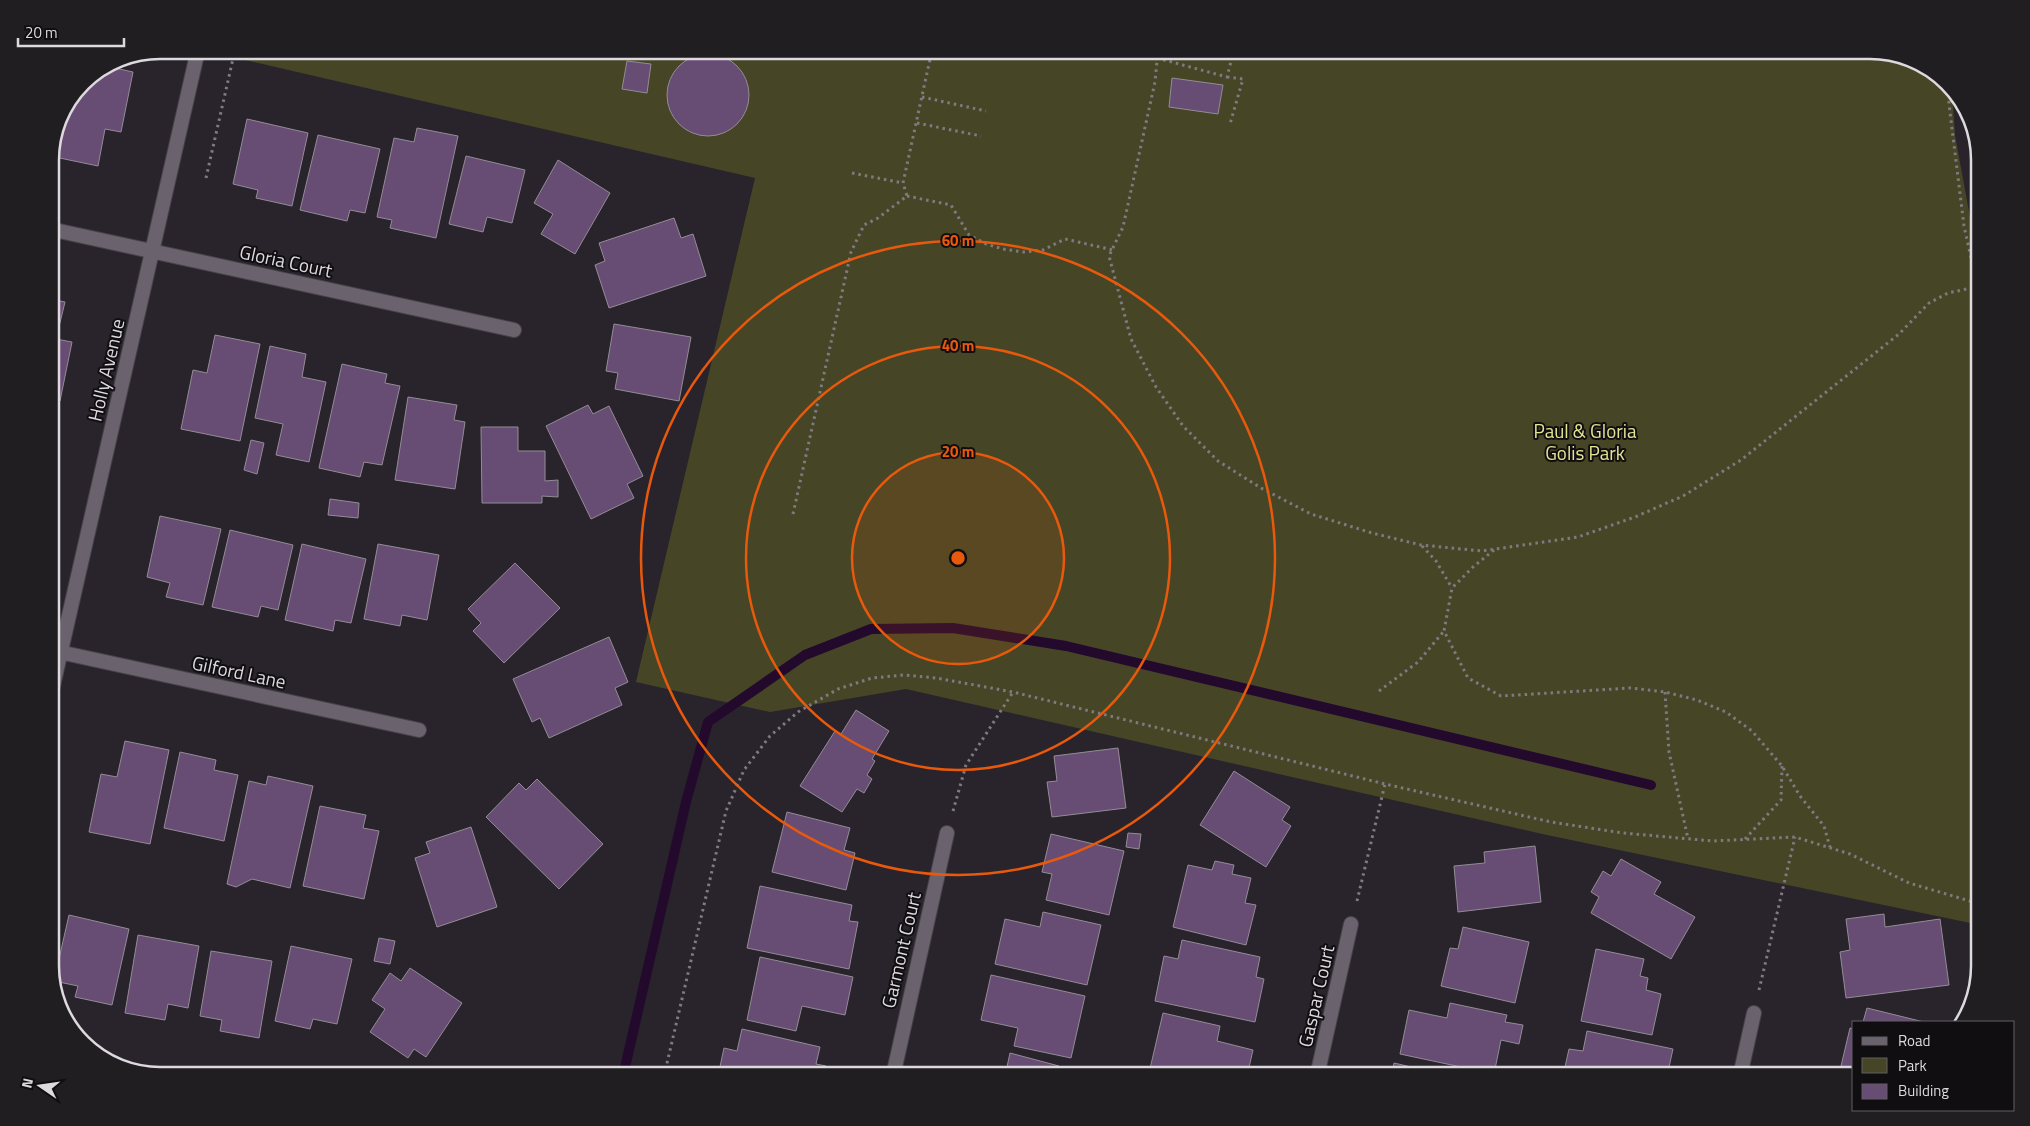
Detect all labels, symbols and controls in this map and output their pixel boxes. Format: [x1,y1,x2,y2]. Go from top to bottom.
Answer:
scale bar [18,15,124,47]
text: 20 m [25,21,58,44]
text: 60 m [942,229,974,252]
street label: Gloria Court [237,237,335,285]
street label: Holly Avenue [80,316,131,424]
text: 40 m [942,334,974,357]
park label: Paul & Gloria Golis Park [1534,416,1637,467]
text: 20 m [942,440,974,463]
centre of rings [949,549,967,567]
street label: Gilford Lane [189,647,289,696]
street label: Garmont Court [873,889,928,1011]
street label: Gaspar Court [1290,942,1341,1050]
legend [1852,1021,2015,1111]
text: Road [1898,1029,1930,1052]
text: Park [1898,1054,1927,1077]
north arrow [15,1061,65,1111]
text: N [16,1076,38,1090]
text: Building [1898,1079,1949,1102]

